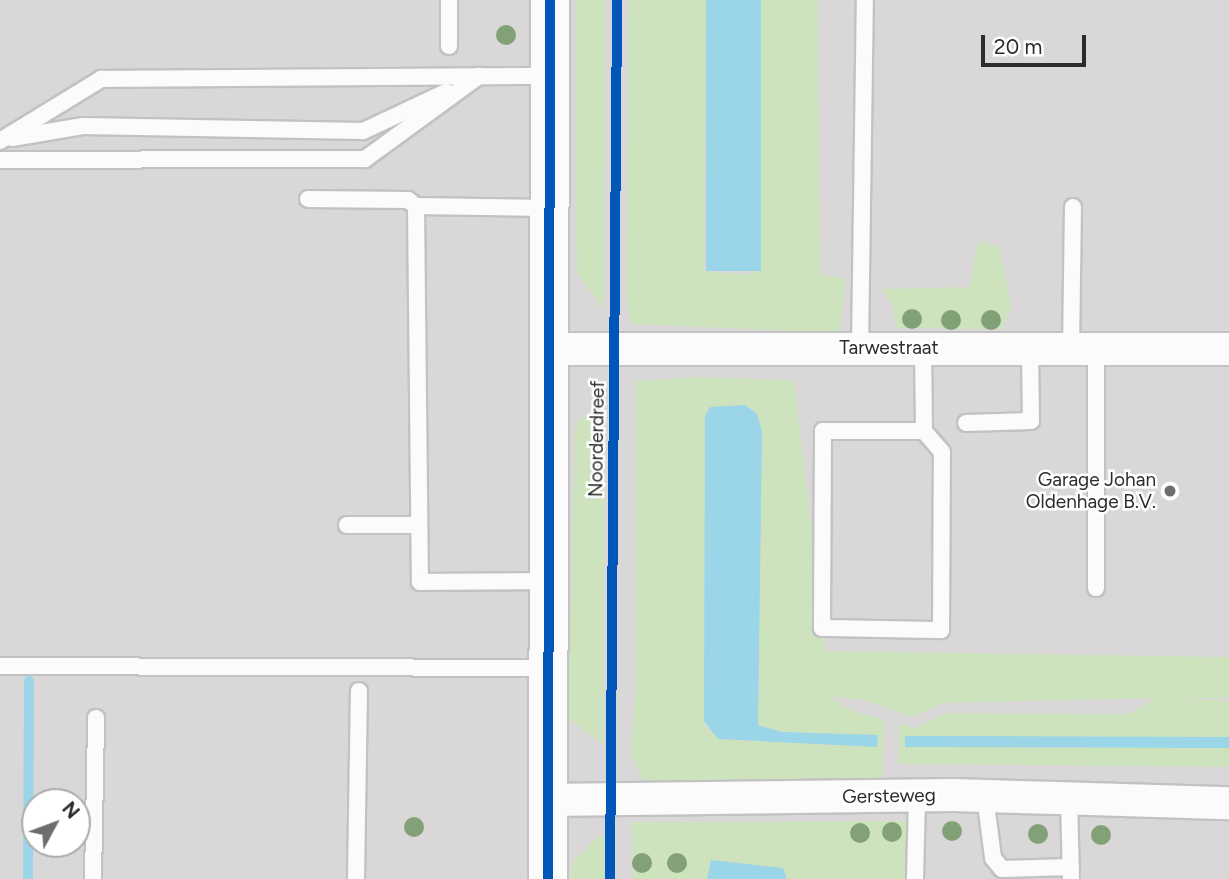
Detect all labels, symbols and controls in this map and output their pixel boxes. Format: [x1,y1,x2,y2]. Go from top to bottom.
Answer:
scale bar [984,21,1089,65]
text: 20 m [994,34,1042,59]
street label: Tarwestraat [839,337,939,359]
street label: Noorderdreef [585,381,609,497]
place label: Garage Johan Oldenhage B.V. [1026,469,1156,513]
marker: Garage Johan Oldenhage B.V. [1162,483,1178,499]
street label: Gersteweg [842,784,936,808]
north arrow [21,788,91,858]
text: N [57,797,84,823]

